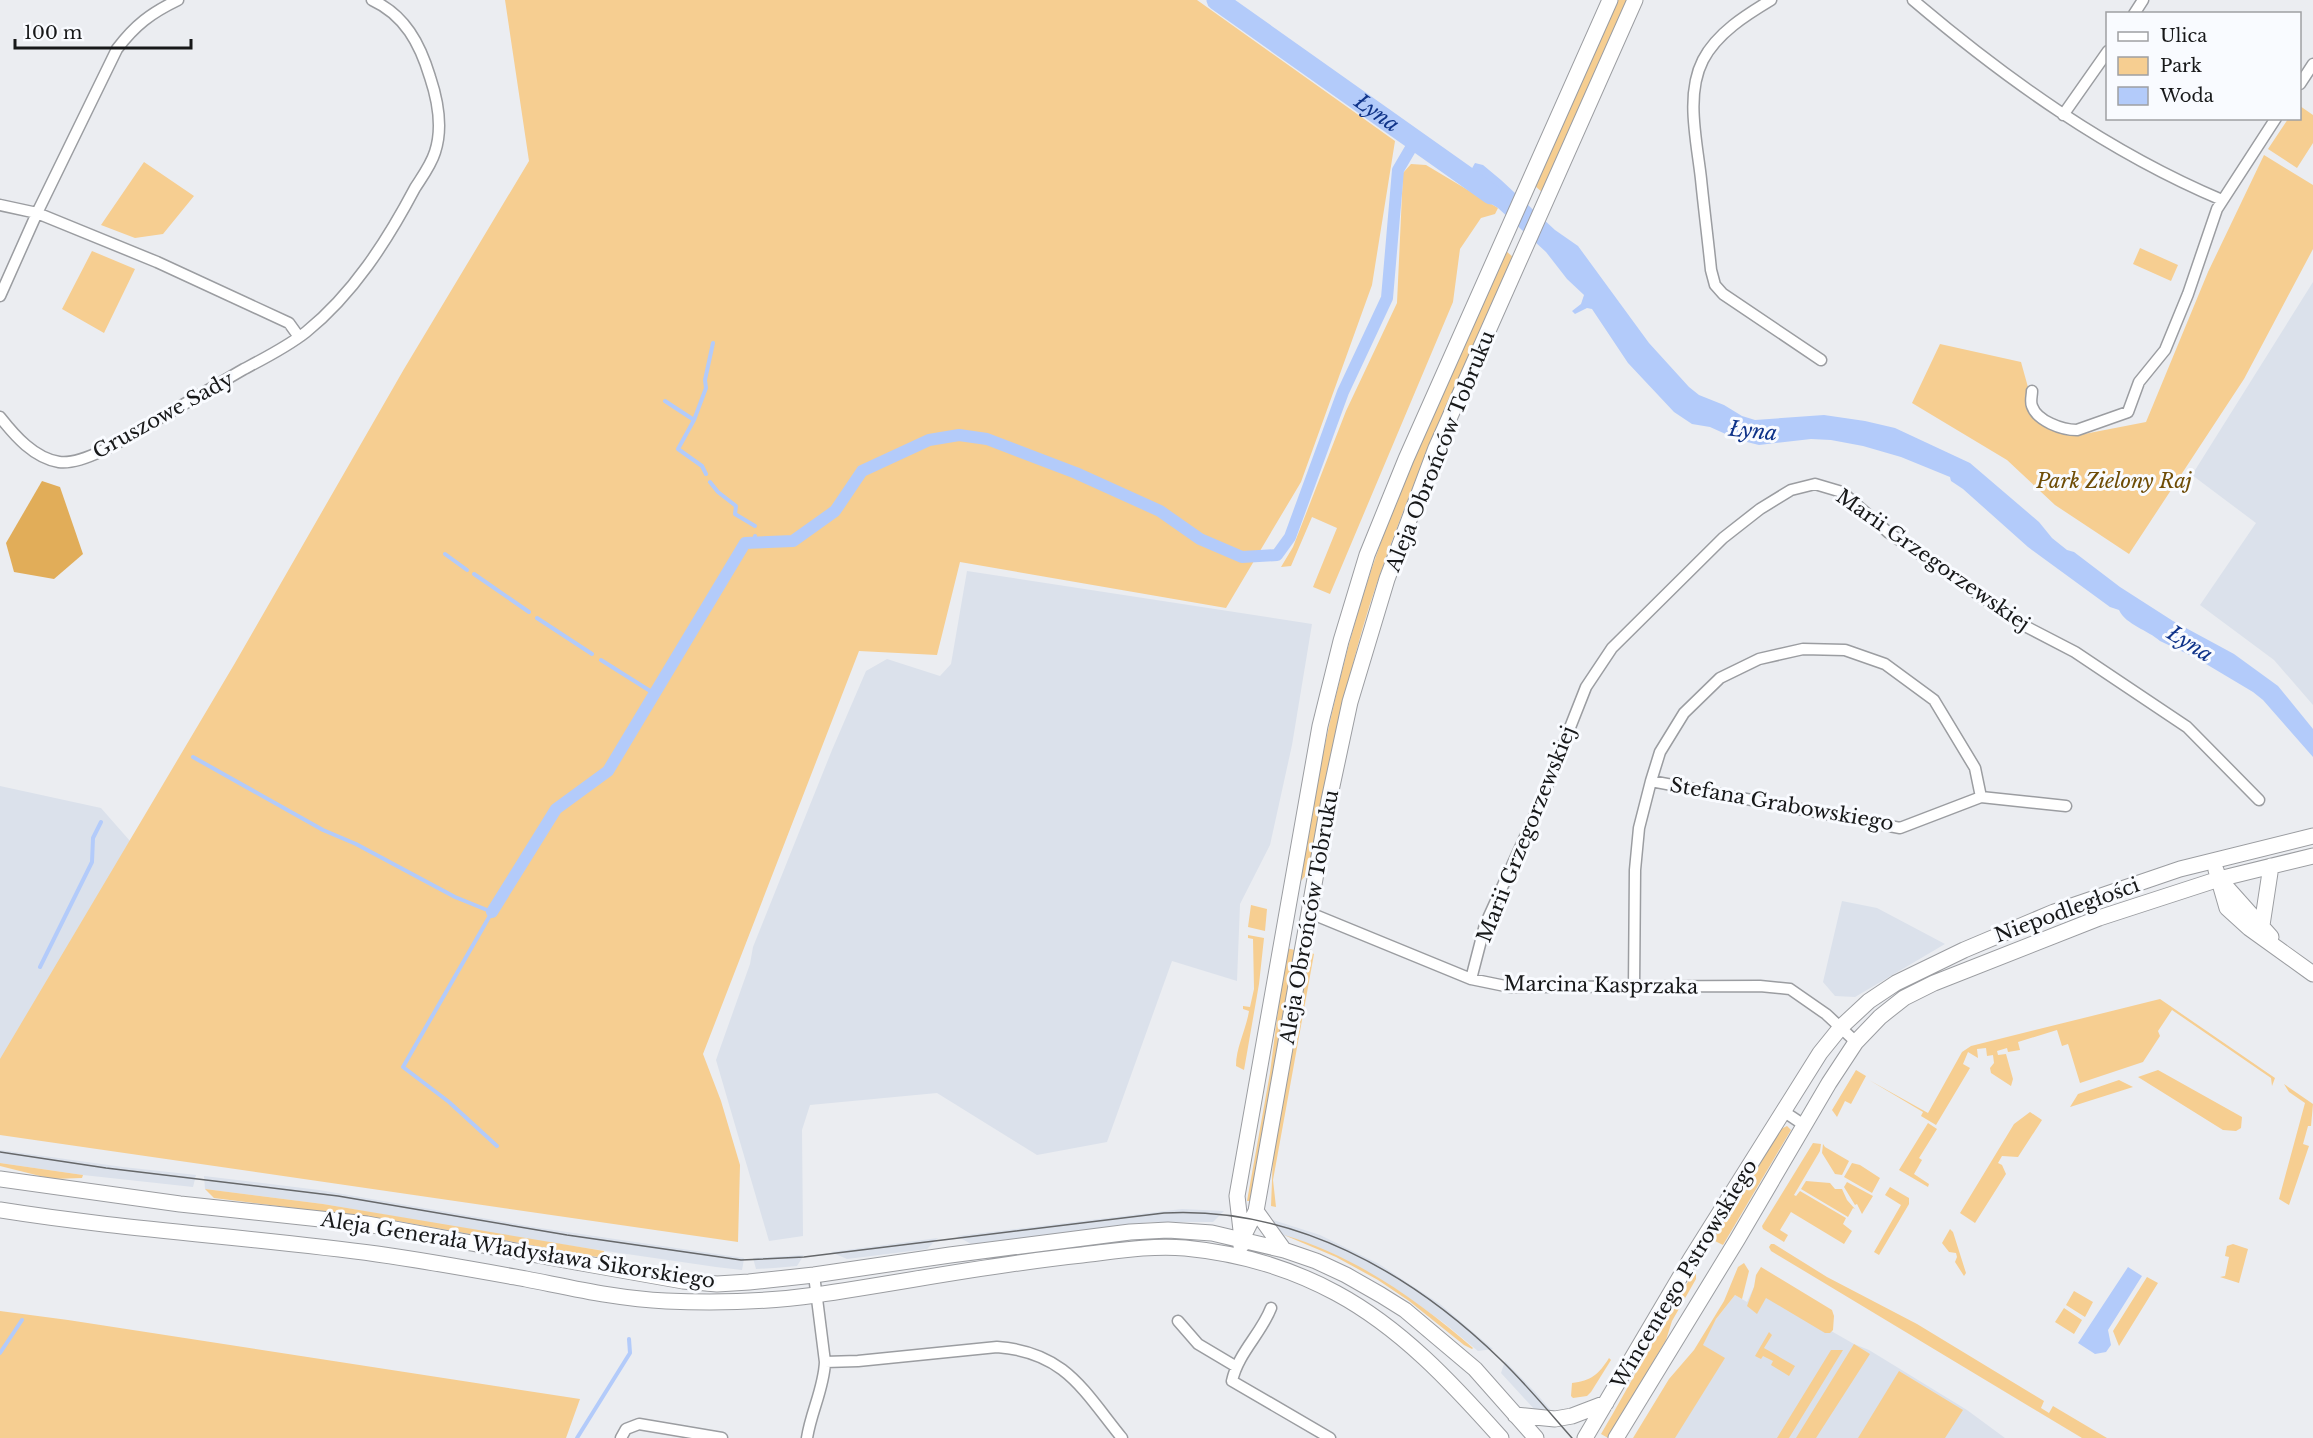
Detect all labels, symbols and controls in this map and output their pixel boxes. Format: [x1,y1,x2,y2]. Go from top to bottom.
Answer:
scale bar [15,12,190,50]
legend [2106,12,2301,120]
text: 100 m [24,22,82,44]
text: Ulica [2160,25,2207,47]
text: Park [2160,55,2202,77]
text: Woda [2159,85,2214,107]
water label: Łyna [1349,88,1404,138]
street label: Aleja Obrońców Tobruku [1380,327,1499,576]
street label: Gruszowe Sady [88,366,238,464]
water label: Łyna [1726,415,1779,446]
park label: Park Zielony Raj [2035,469,2193,493]
street label: Marii Grzegorzewskiej [1832,484,2034,636]
water label: Łyna [2162,620,2218,668]
street label: Marii Grzegorzewskiej [1472,723,1580,945]
street label: Stefana Grabowskiego [1668,772,1896,836]
street label: Aleja Obrońców Tobruku [1275,788,1343,1047]
street label: Niepodległości [1991,873,2143,947]
street label: Marcina Kasprzaka [1504,971,1699,999]
street label: Wincentego Pstrowskiego [1605,1155,1762,1394]
street label: Aleja Generała Władysława Sikorskiego [318,1207,717,1293]

